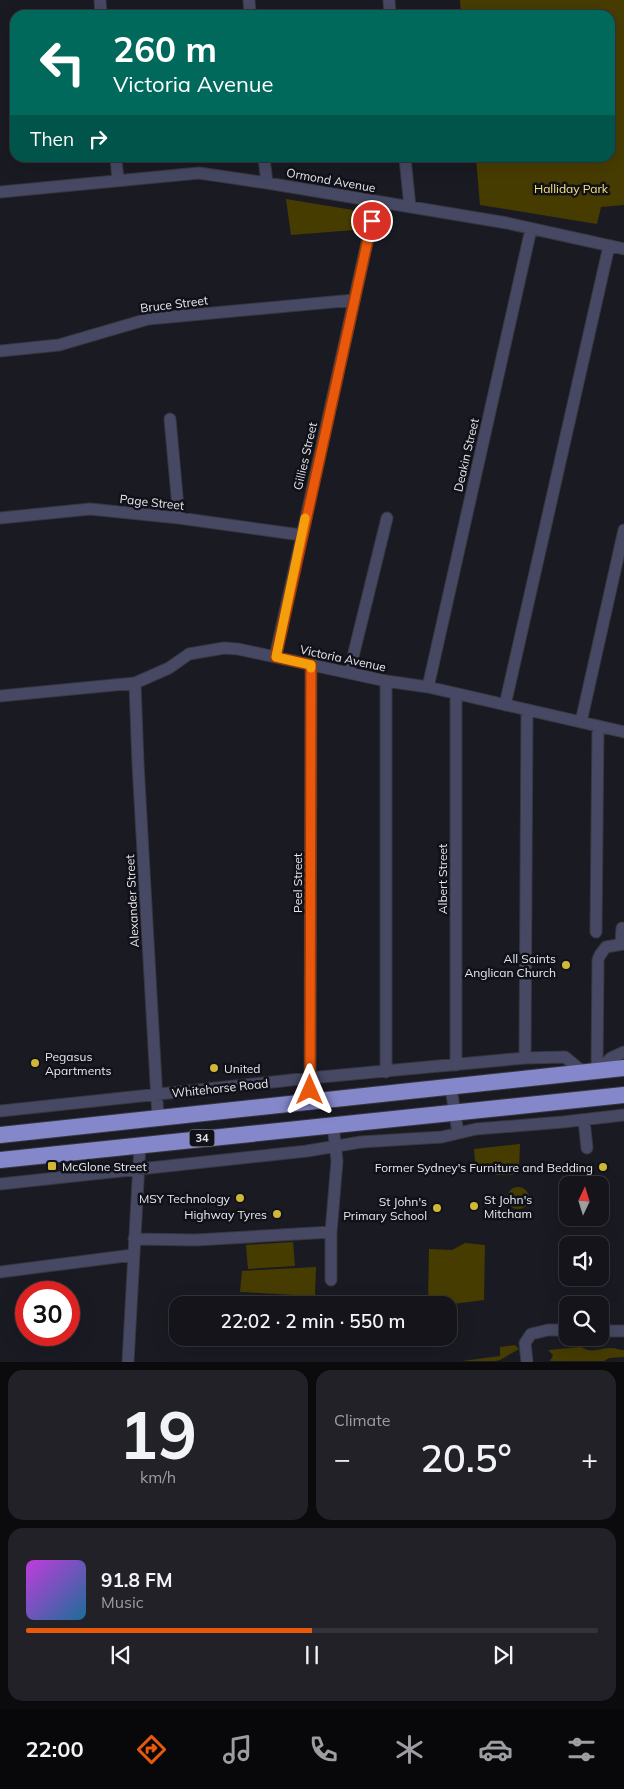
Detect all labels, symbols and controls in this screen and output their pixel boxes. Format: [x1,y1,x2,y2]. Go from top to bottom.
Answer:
text: 260 m [113,27,217,71]
icon: left [30,30,95,95]
text: Victoria Avenue [113,70,273,98]
icon: right [84,125,112,153]
text: Then [30,127,74,151]
street label: Ormond Avenue [285,165,377,195]
park label: Halliday Park [534,181,609,196]
pin [351,200,393,242]
icon: arrive [358,207,386,235]
street label: Bruce Street [139,292,209,316]
street label: Deakin Street [450,417,482,493]
street label: Gillies Street [290,421,320,491]
street label: Page Street [119,491,185,513]
street label: Victoria Avenue [299,642,387,674]
street label: Albert Street [435,844,450,914]
street label: Peel Street [290,853,305,913]
street label: Alexander Street [122,854,142,948]
place label: All Saints Anglican Church [465,951,556,980]
marker: All Saints Anglican Church [560,959,572,971]
place label: Pegasus Apartments [45,1049,111,1078]
marker: Pegasus Apartments [29,1057,41,1069]
place label: United [224,1061,261,1076]
marker: United [208,1062,220,1074]
position arrow [283,1063,335,1115]
street label: Whitehorse Road [171,1075,269,1101]
road number: 34 [190,1130,214,1146]
place label: McGlone Street [62,1159,147,1174]
marker: McGlone Street [46,1160,58,1172]
place label: Former Sydney's Furniture and Bedding [375,1160,593,1175]
marker: Former Sydney's Furniture and Bedding [597,1161,609,1173]
north arrow [559,1176,609,1226]
map controls [559,1176,609,1346]
place label: MSY Technology [139,1191,231,1206]
marker: MSY Technology [234,1192,246,1204]
place label: St John's Mitcham [484,1192,532,1221]
place label: St John's Primary School [343,1194,427,1223]
marker: St John's Mitcham [468,1200,480,1212]
marker: St John's Primary School [431,1202,443,1214]
place label: Highway Tyres [184,1207,267,1222]
marker: Highway Tyres [271,1208,283,1220]
button: sound [559,1236,609,1286]
speed limit sign: 30 [15,1281,80,1346]
button: search [559,1296,609,1346]
text: 22:02 · 2 min · 550 m [220,1309,406,1333]
text: 19 [119,1394,197,1475]
text: Climate [334,1410,390,1430]
text: 20.5° [420,1434,512,1482]
text: − [334,1441,351,1476]
text: + [581,1441,598,1476]
text: km/h [140,1467,176,1487]
text: 91.8 FM [101,1568,173,1592]
text: Music [101,1592,144,1612]
icon: previous [107,1641,135,1669]
icon: pause [298,1641,326,1669]
icon: next [489,1641,517,1669]
icon: directions [134,1732,169,1767]
icon: music [220,1732,255,1767]
icon: phone [306,1732,341,1767]
icon: climate [392,1732,427,1767]
icon: car [478,1732,513,1767]
icon: filters [564,1732,599,1767]
text: 22:00 [25,1735,84,1763]

